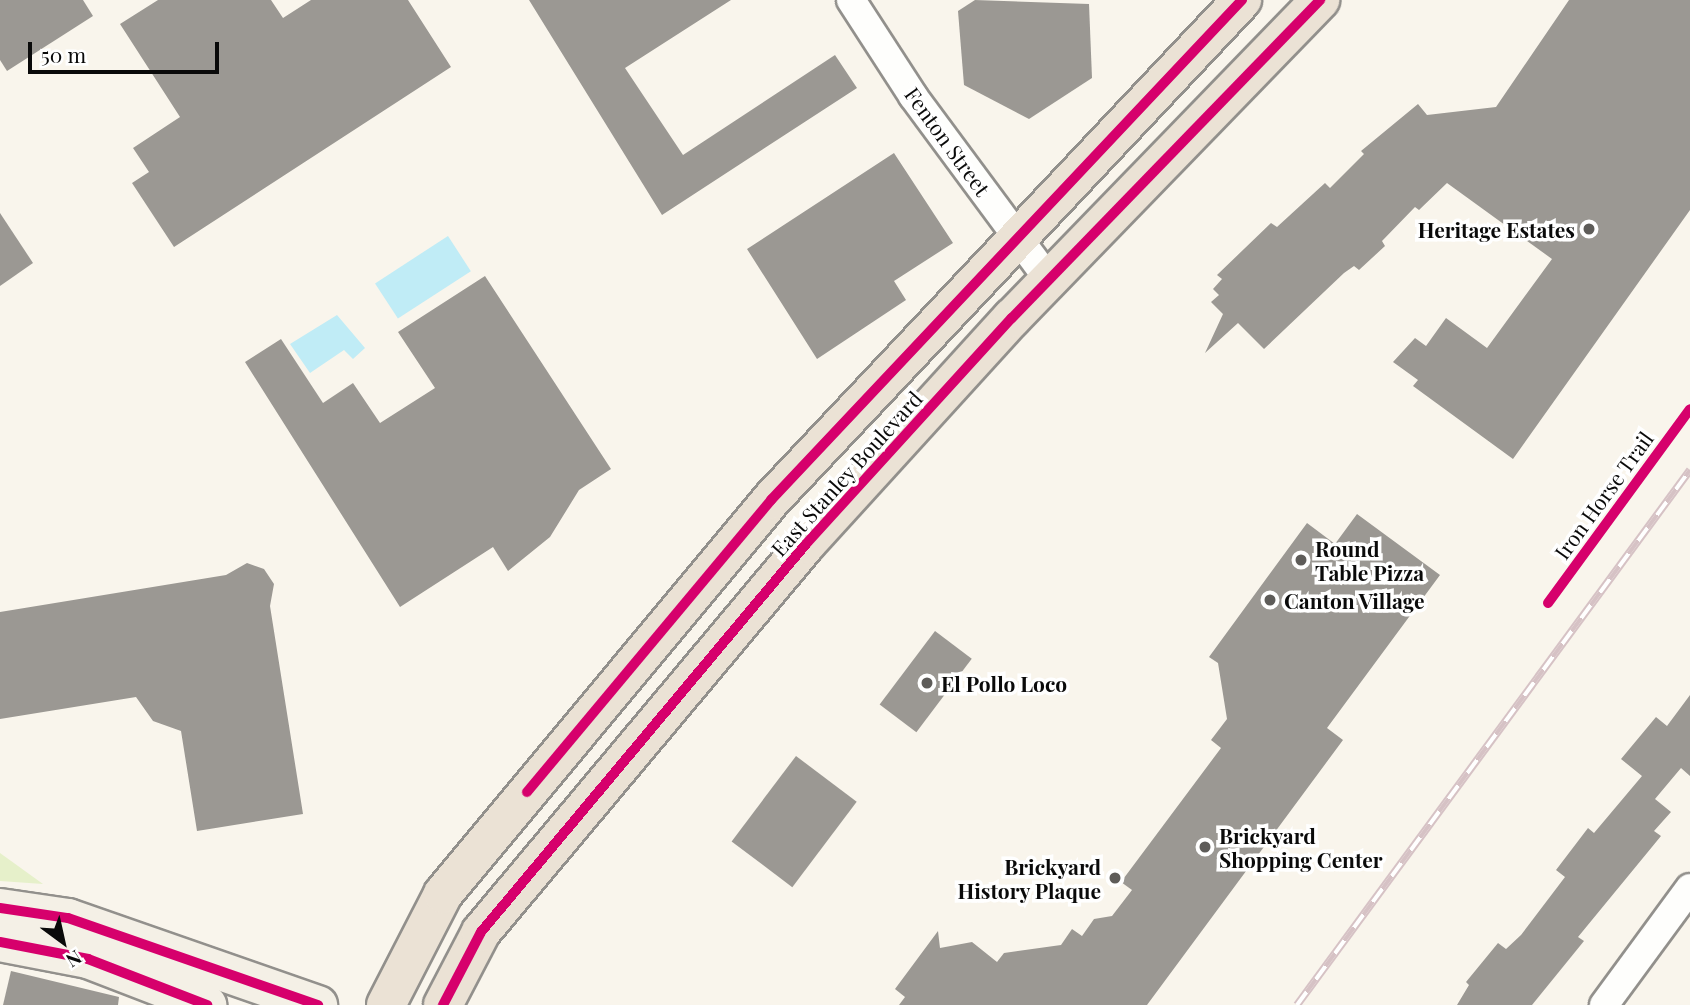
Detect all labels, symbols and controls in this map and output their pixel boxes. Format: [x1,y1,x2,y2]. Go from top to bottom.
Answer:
scale bar [32,28,222,72]
text: 50 m [41,40,86,68]
street label: Fenton Street [900,82,996,200]
place label: Heritage Estates [1418,216,1575,242]
marker: Heritage Estates [1581,221,1597,237]
street label: East Stanley Boulevard [765,385,927,561]
street label: Iron Horse Trail [1548,426,1658,564]
place label: Round Table Pizza [1315,535,1424,585]
marker: Round Table Pizza [1293,552,1309,568]
place label: Canton Village [1284,587,1426,613]
marker: Canton Village [1262,592,1278,608]
place label: El Pollo Loco [941,670,1067,696]
marker: El Pollo Loco [919,675,935,691]
place label: Brickyard Shopping Center [1219,822,1383,872]
marker: Brickyard Shopping Center [1197,839,1213,855]
place label: Brickyard History Plaque [957,853,1101,903]
marker: Brickyard History Plaque [1107,870,1123,886]
north arrow [28,907,98,977]
text: N [62,945,87,974]

